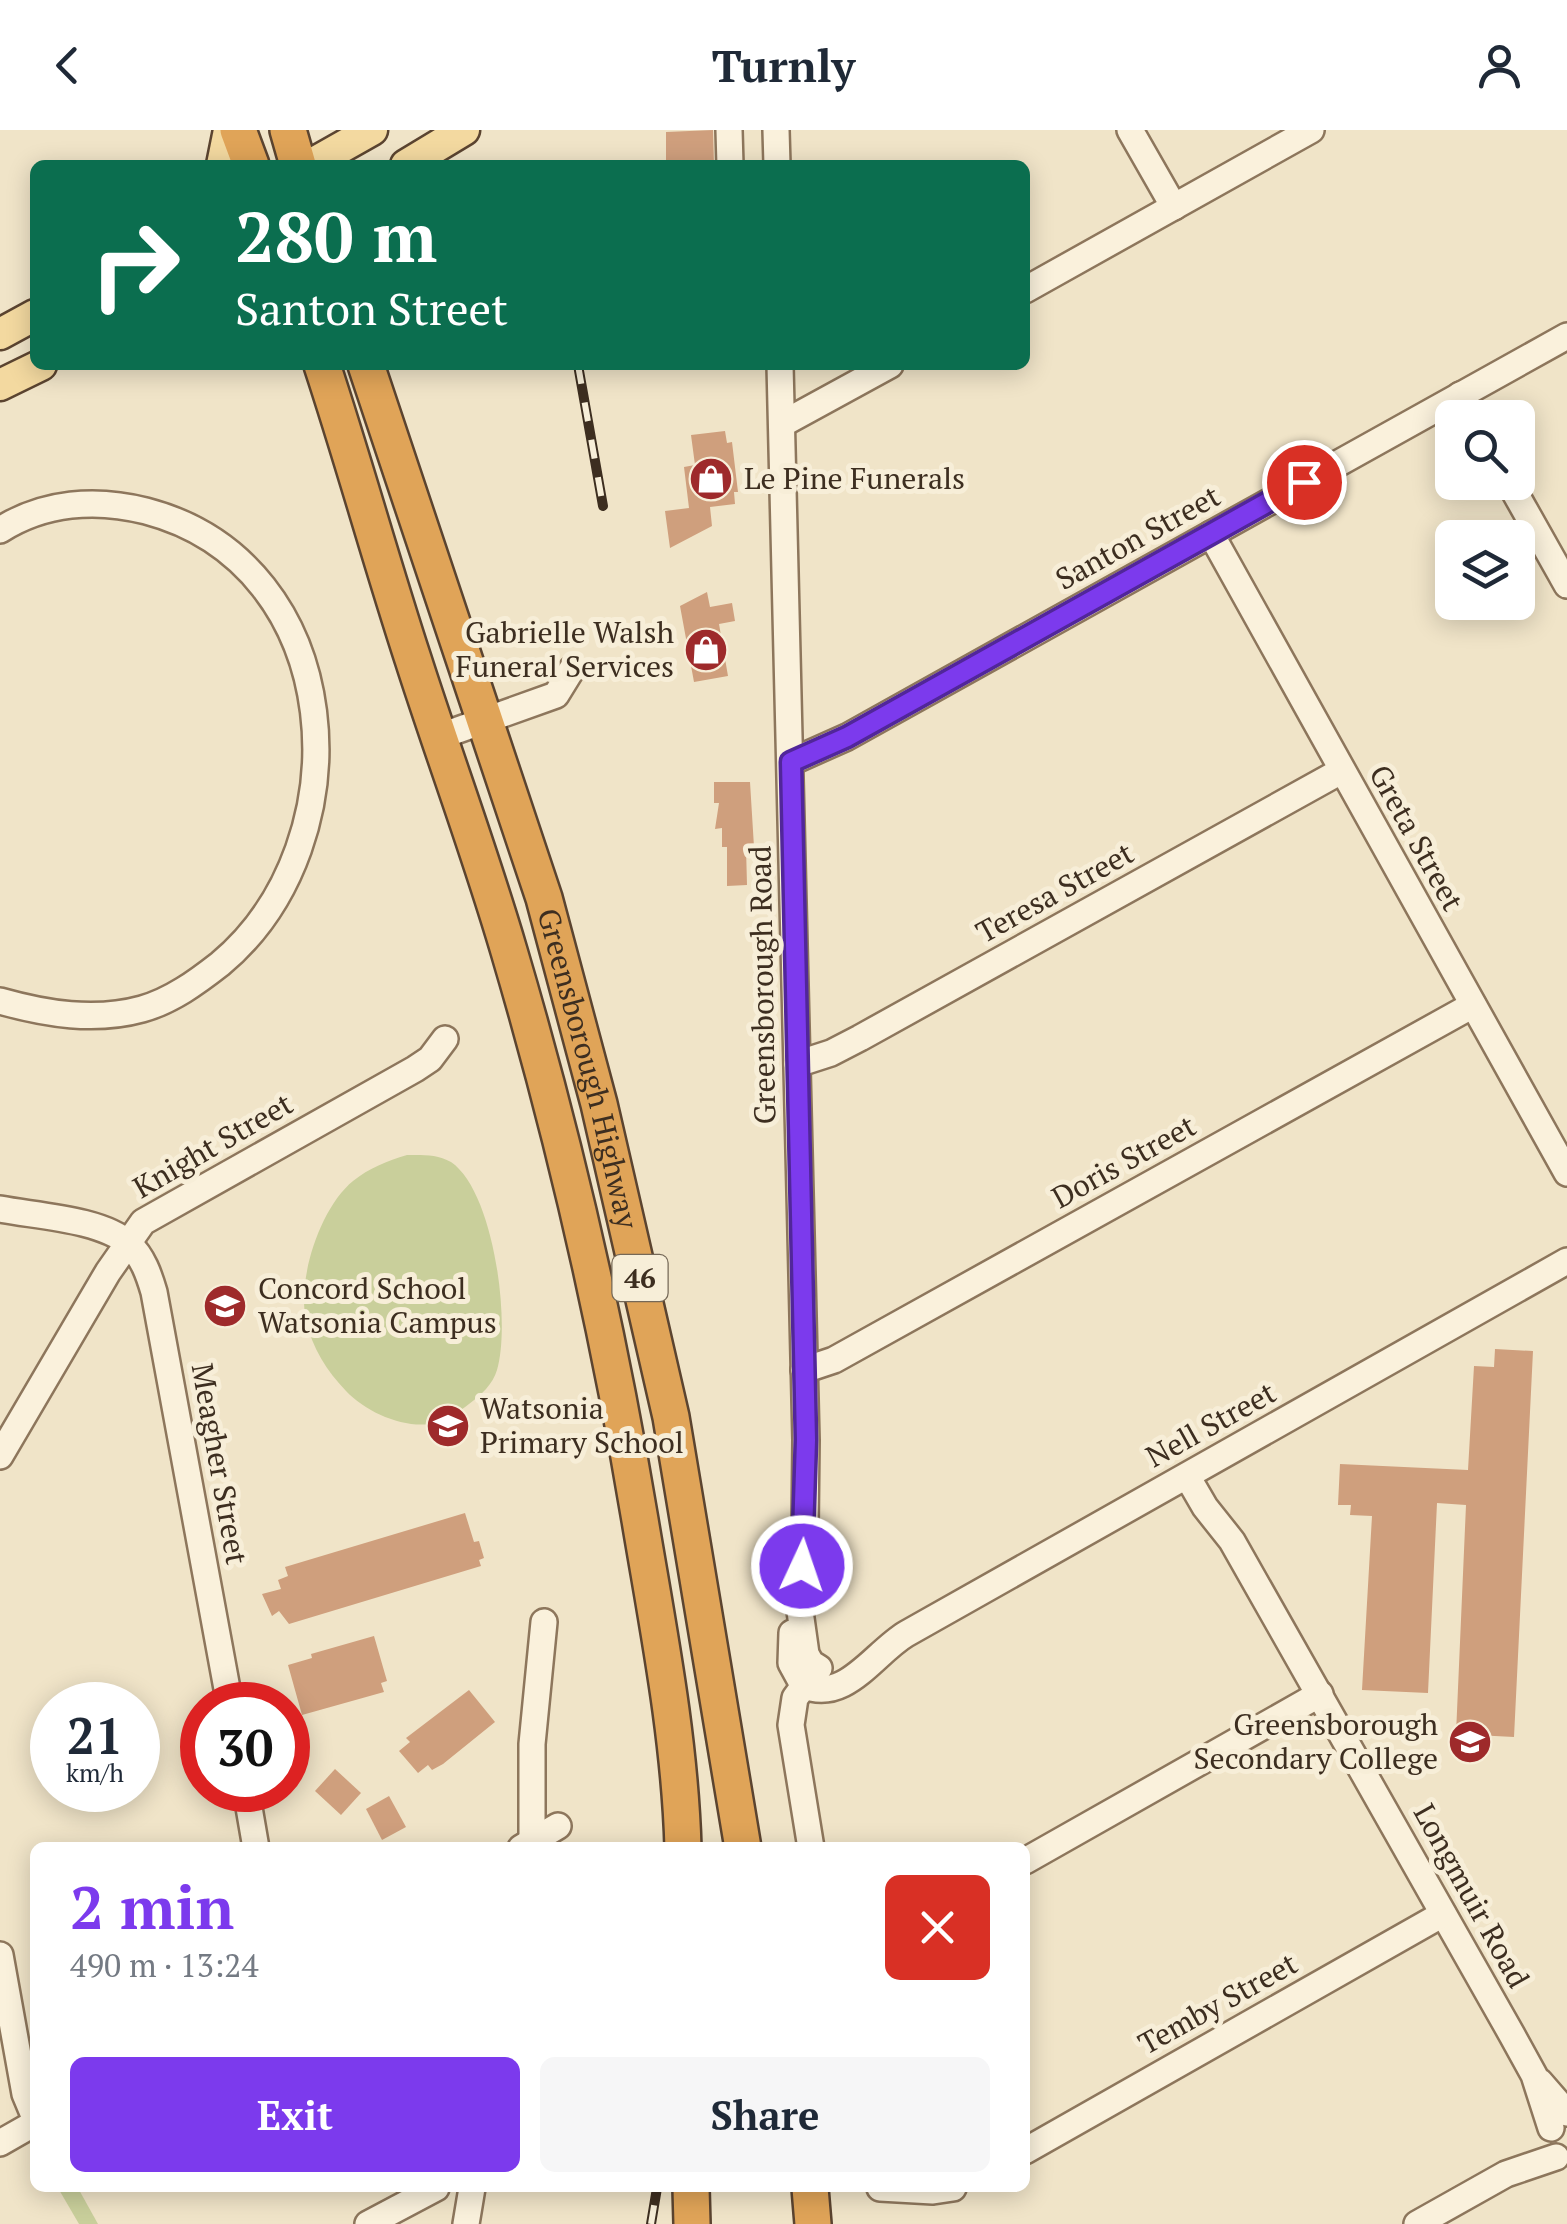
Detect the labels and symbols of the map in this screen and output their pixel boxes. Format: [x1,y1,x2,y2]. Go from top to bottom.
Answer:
pin [1262,440,1347,525]
shop icon: Le Pine Funerals [688,456,734,502]
place label: Le Pine Funerals [744,458,965,498]
street label: Santon Street [1048,476,1227,599]
place label: Gabrielle Walsh Funeral Services [456,612,674,686]
shop icon: Gabrielle Walsh Funeral Services [683,627,729,673]
street label: Greta Street [1360,757,1473,918]
street label: Teresa Street [969,832,1140,952]
street label: Greensborough Road [740,845,784,1125]
street label: Greensborough Highway [529,904,648,1233]
street label: Knight Street [125,1083,300,1207]
street label: Doris Street [1044,1105,1203,1217]
road number: 46 [612,1255,668,1301]
place label: Concord School Watsonia Campus [258,1268,497,1342]
school or university icon: Concord School Watsonia Campus [202,1283,248,1329]
street label: Meagher Street [183,1360,257,1568]
street label: Nell Street [1139,1372,1283,1476]
place label: Watsonia Primary School [480,1388,684,1462]
school or university icon: Watsonia Primary School [425,1403,471,1449]
position arrow [750,1514,854,1618]
speed limit sign: 30 [180,1682,310,1812]
place label: Greensborough Secondary College [1194,1704,1438,1778]
school or university icon: Greensborough Secondary College [1447,1719,1493,1765]
street label: Longmuir Road [1405,1796,1539,1995]
street label: Temby Street [1131,1943,1304,2063]

